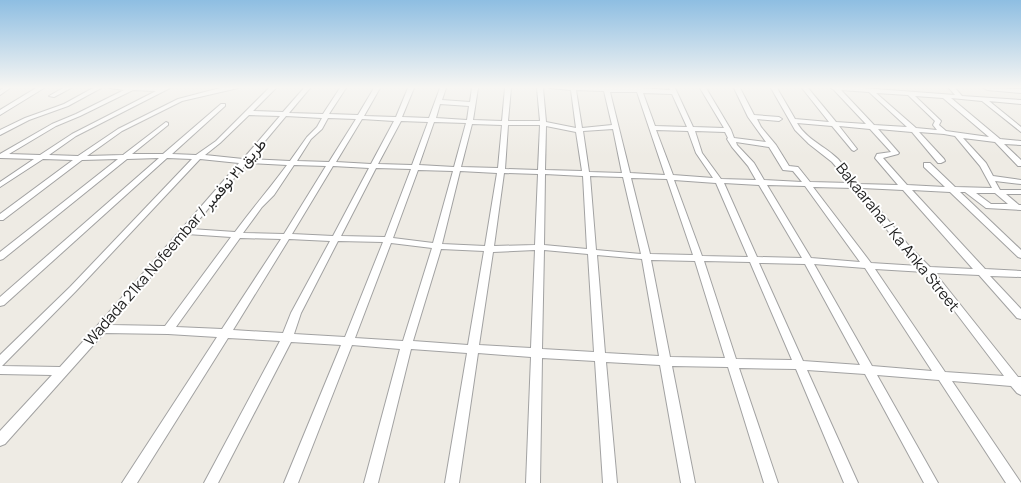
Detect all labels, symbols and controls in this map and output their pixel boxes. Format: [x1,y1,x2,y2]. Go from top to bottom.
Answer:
street label: Wadada 21ka Nofeembar / طريق ٢١ نوفمبر [79,134,271,350]
street label: Bakaaraha / Ka Anka Street [831,158,965,316]

